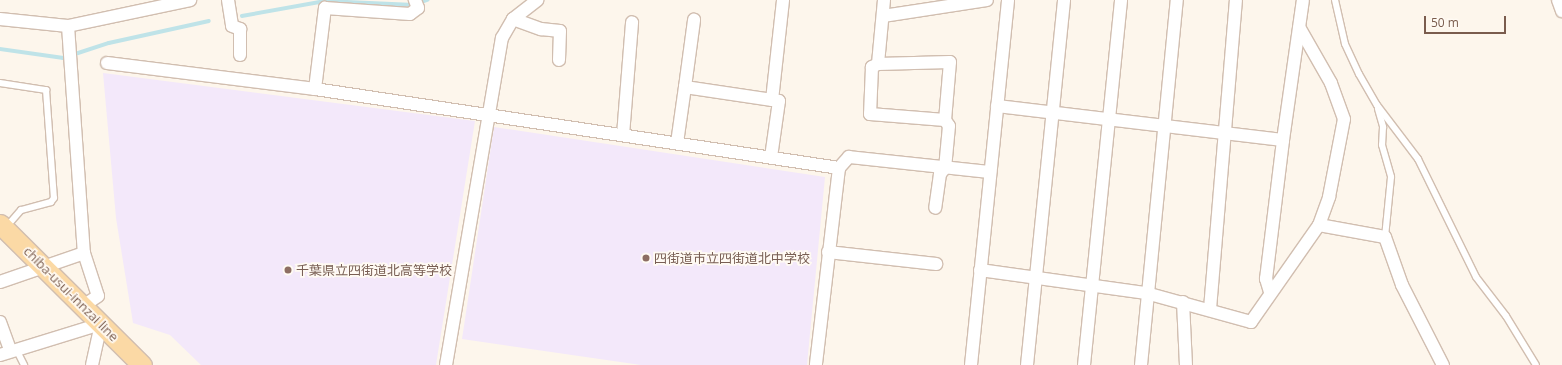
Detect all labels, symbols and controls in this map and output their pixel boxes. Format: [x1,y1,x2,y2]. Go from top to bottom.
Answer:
scale bar [1426,8,1508,34]
text: 50 m [1431,14,1459,31]
street label: chiba-usui-innzai line [20,243,122,345]
place label: 四街道市立四街道北中学校 [654,250,810,266]
marker: 四街道市立四街道北中学校 [641,253,651,263]
place label: 千葉県立四街道北高等学校 [296,262,452,278]
marker: 千葉県立四街道北高等学校 [283,265,293,275]

